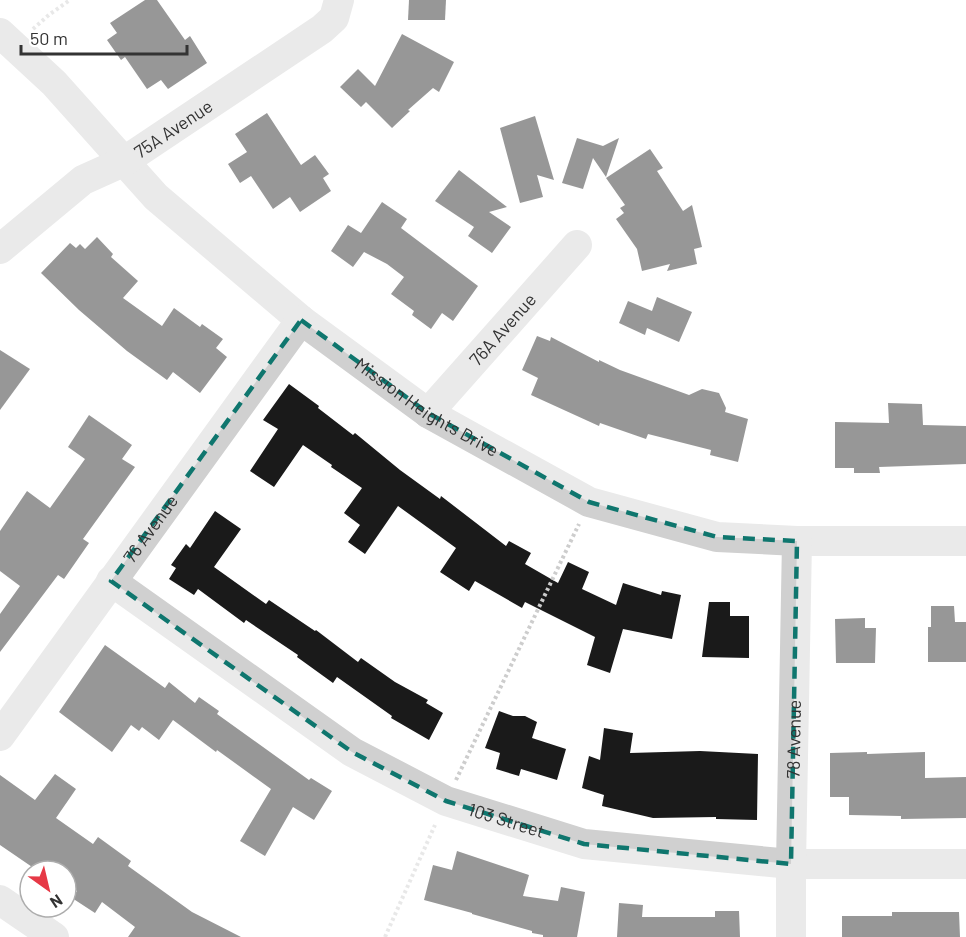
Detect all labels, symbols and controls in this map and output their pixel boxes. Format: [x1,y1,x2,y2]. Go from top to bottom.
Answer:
scale bar [21,18,188,56]
text: 50 m [30,27,68,49]
street label: 75A Avenue [130,95,216,163]
street label: 76A Avenue [464,288,540,370]
street label: Mission Heights Drive [351,352,503,461]
street label: 76 Avenue [118,490,182,567]
street label: 78 Avenue [782,699,805,779]
street label: 103 Street [466,798,547,842]
north arrow [18,859,78,919]
text: N [47,891,66,913]

